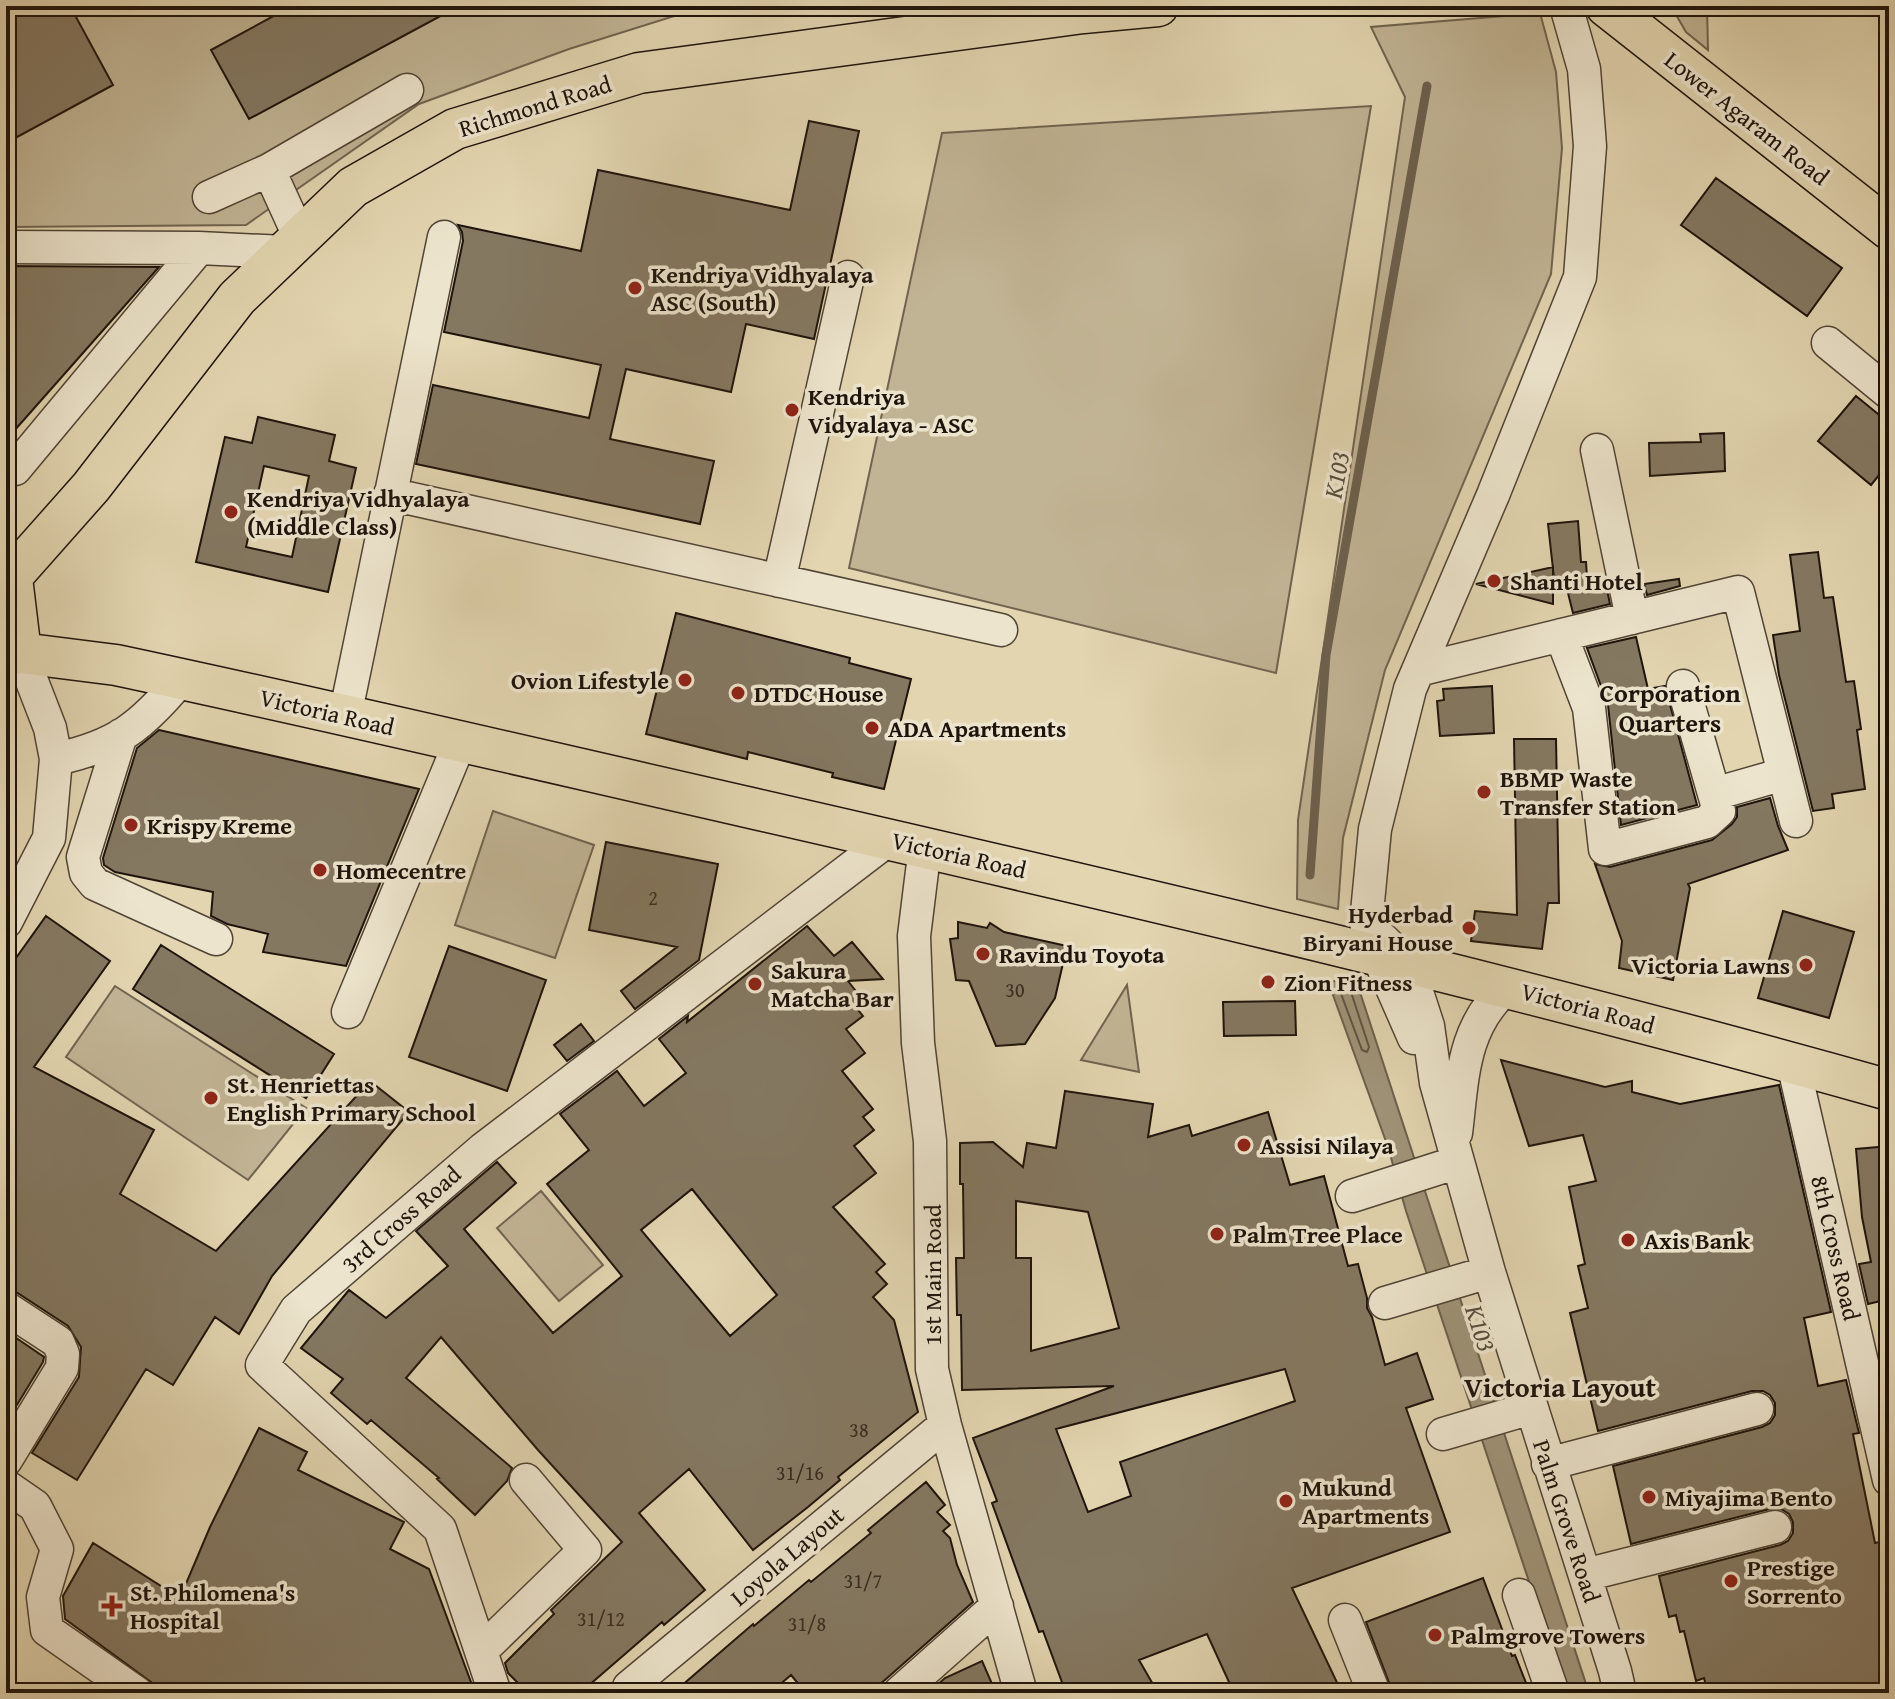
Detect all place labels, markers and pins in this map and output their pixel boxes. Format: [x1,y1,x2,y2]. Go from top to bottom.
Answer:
place label: Kendriya Vidhyalaya ASC (South) [651,257,874,320]
marker: Kendriya Vidhyalaya ASC (South) [626,279,644,297]
place label: Kendriya Vidyalaya - ASC [808,379,974,442]
marker: Kendriya Vidyalaya - ASC [783,401,801,419]
place label: Kendriya Vidhyalaya (Middle Class) [247,481,470,544]
marker: Kendriya Vidhyalaya (Middle Class) [222,503,240,521]
place label: Shanti Hotel [1510,564,1643,599]
marker: Shanti Hotel [1485,572,1503,590]
place label: Ovion Lifestyle [511,663,669,698]
marker: Ovion Lifestyle [676,671,694,689]
place label: DTDC House [754,676,884,711]
marker: DTDC House [729,684,747,702]
place label: ADA Apartments [888,711,1066,746]
marker: ADA Apartments [863,719,881,737]
place label: BBMP Waste Transfer Station [1500,761,1676,824]
marker: BBMP Waste Transfer Station [1475,783,1493,801]
place label: Krispy Kreme [147,808,292,843]
marker: Krispy Kreme [122,816,140,834]
place label: Homecentre [336,853,467,888]
marker: Homecentre [311,861,329,879]
place label: Hyderbad Biryani House [1303,897,1453,960]
marker: Hyderbad Biryani House [1460,919,1478,937]
place label: Ravindu Toyota [999,937,1165,972]
marker: Ravindu Toyota [974,945,992,963]
place label: Victoria Lawns [1631,948,1790,983]
place label: Sakura Matcha Bar [771,953,894,1016]
marker: Victoria Lawns [1797,956,1815,974]
place label: Zion Fitness [1284,965,1412,1000]
marker: Zion Fitness [1259,973,1277,991]
marker: Sakura Matcha Bar [746,975,764,993]
place label: St. Henriettas English Primary School [227,1067,476,1130]
marker: St. Henriettas English Primary School [202,1089,220,1107]
place label: Assisi Nilaya [1260,1128,1395,1163]
marker: Assisi Nilaya [1235,1136,1253,1154]
place label: Palm Tree Place [1233,1217,1403,1252]
place label: Axis Bank [1644,1223,1750,1258]
marker: Palm Tree Place [1208,1225,1226,1243]
marker: Axis Bank [1619,1231,1637,1249]
place label: Mukund Apartments [1302,1470,1429,1533]
place label: Miyajima Bento [1665,1480,1833,1515]
marker: Miyajima Bento [1640,1488,1658,1506]
marker: Mukund Apartments [1277,1492,1295,1510]
place label: Prestige Sorrento [1747,1550,1842,1613]
marker: Prestige Sorrento [1722,1572,1740,1590]
place label: St. Philomena's Hospital [130,1575,295,1638]
marker: St. Philomena's Hospital [101,1595,123,1617]
place label: Palmgrove Towers [1451,1618,1645,1653]
marker: Palmgrove Towers [1426,1626,1444,1644]

